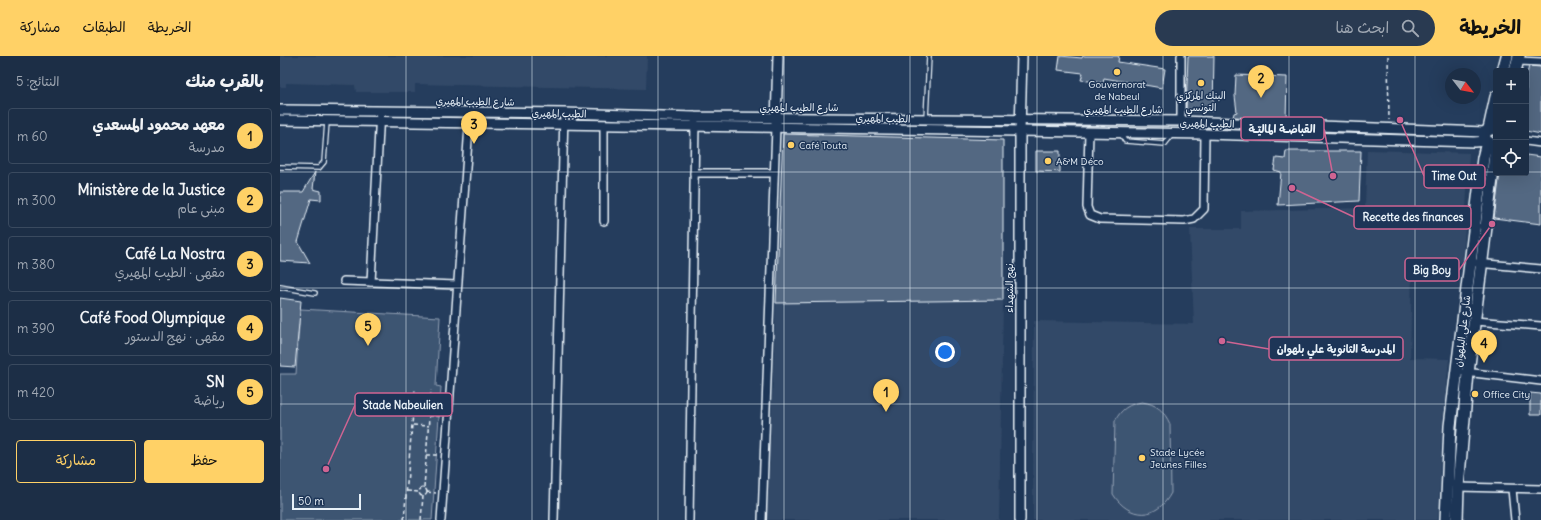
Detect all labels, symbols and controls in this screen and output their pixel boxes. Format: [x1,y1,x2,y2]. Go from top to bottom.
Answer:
search box [1155,10,1435,46]
text: الخريطة [1459,15,1521,39]
icon: search [1399,17,1421,39]
text: مشاركة [20,18,60,36]
text: الطبقات [82,18,126,36]
text: الخريطة [148,18,191,36]
text: ابحث هنا [1335,18,1389,37]
pin: 2 [1248,65,1274,98]
marker: Gouvernorat de Nabeul [1112,67,1122,77]
north arrow [1445,68,1481,104]
map controls [1493,68,1529,176]
button: + [1493,68,1529,104]
text: بالقرب منك [185,70,264,92]
text: النتائج: 5 [16,73,60,90]
place label: Gouvernorat de Nabeul [1088,78,1146,103]
marker: البنك المركزي التونسي [1196,78,1206,88]
place label: البنك المركزي التونسي [1176,89,1226,117]
street label: شارع الطيب المهيري [435,94,515,111]
street label: شارع الطيب المهيري [760,101,839,116]
street label: شارع الطيب المهيري [1084,103,1163,118]
button: − [1493,104,1529,140]
street label: الطيب المهيري [531,107,587,122]
pin: 3 [461,111,487,144]
street label: الطيب المهيري [855,112,911,127]
text: معهد محمود المسعدي [92,115,225,134]
street label: الطيب المهيري [1179,117,1235,132]
callout: القباضـة الماليّـة [1241,117,1324,140]
text: القباضـة الماليّـة [1248,122,1316,136]
text: 60 m [17,128,48,145]
text: 1 [247,128,253,145]
text: مدرسة [189,139,225,156]
place label: Café Touta [799,139,847,152]
marker: Café Touta [786,140,796,150]
button: locate [1493,140,1529,176]
place label: A&M Déco [1056,155,1104,168]
marker: A&M Déco [1043,156,1053,166]
callout: Time Out [1424,165,1485,188]
text: Time Out [1431,169,1477,183]
text: Ministère de la Justice [77,180,225,199]
text: 300 m [17,192,56,209]
text: 2 [246,192,254,209]
text: مبنى عام [177,200,225,217]
callout: Recette des finances [1354,206,1471,229]
text: Recette des finances [1362,210,1464,224]
text: Café La Nostra [125,244,225,263]
text: 380 m [17,256,55,273]
text: 3 [246,256,254,273]
callout: Big Boy [1405,258,1459,281]
street label: نهج الشهداء [1003,263,1017,313]
text: Big Boy [1413,263,1451,278]
text: مقهى · الطيب المهيري [115,264,225,281]
street label: شارع علي البلهوان [1452,294,1476,368]
text: Café Food Olympique [80,308,225,327]
pin: 5 [355,313,381,346]
text: 390 m [17,320,55,337]
text: 4 [246,320,254,337]
text: مقهى · نهج الدستور [125,328,225,345]
pin: 4 [1471,330,1497,363]
callout: المدرسة الثانوية علي بلهوان [1269,337,1403,360]
your location [935,342,955,362]
text: المدرسة الثانوية علي بلهوان [1277,342,1395,359]
text: SN [206,372,225,391]
pin: 1 [873,379,899,412]
text: 420 m [17,384,55,401]
text: 5 [246,384,254,401]
place label: Office City [1483,388,1530,401]
marker: Office City [1470,389,1480,399]
text: رياضة [194,392,225,409]
callout: Stade Nabeulien [355,393,452,416]
text: Stade Nabeulien [363,398,444,412]
button: مشاركة [16,440,136,483]
button: حفظ [144,440,264,483]
place label: Stade Lycée Jeunes Filles [1150,446,1207,471]
marker: Stade Lycée Jeunes Filles [1137,453,1147,463]
scale bar [292,492,361,511]
text: 50 m [298,494,324,508]

